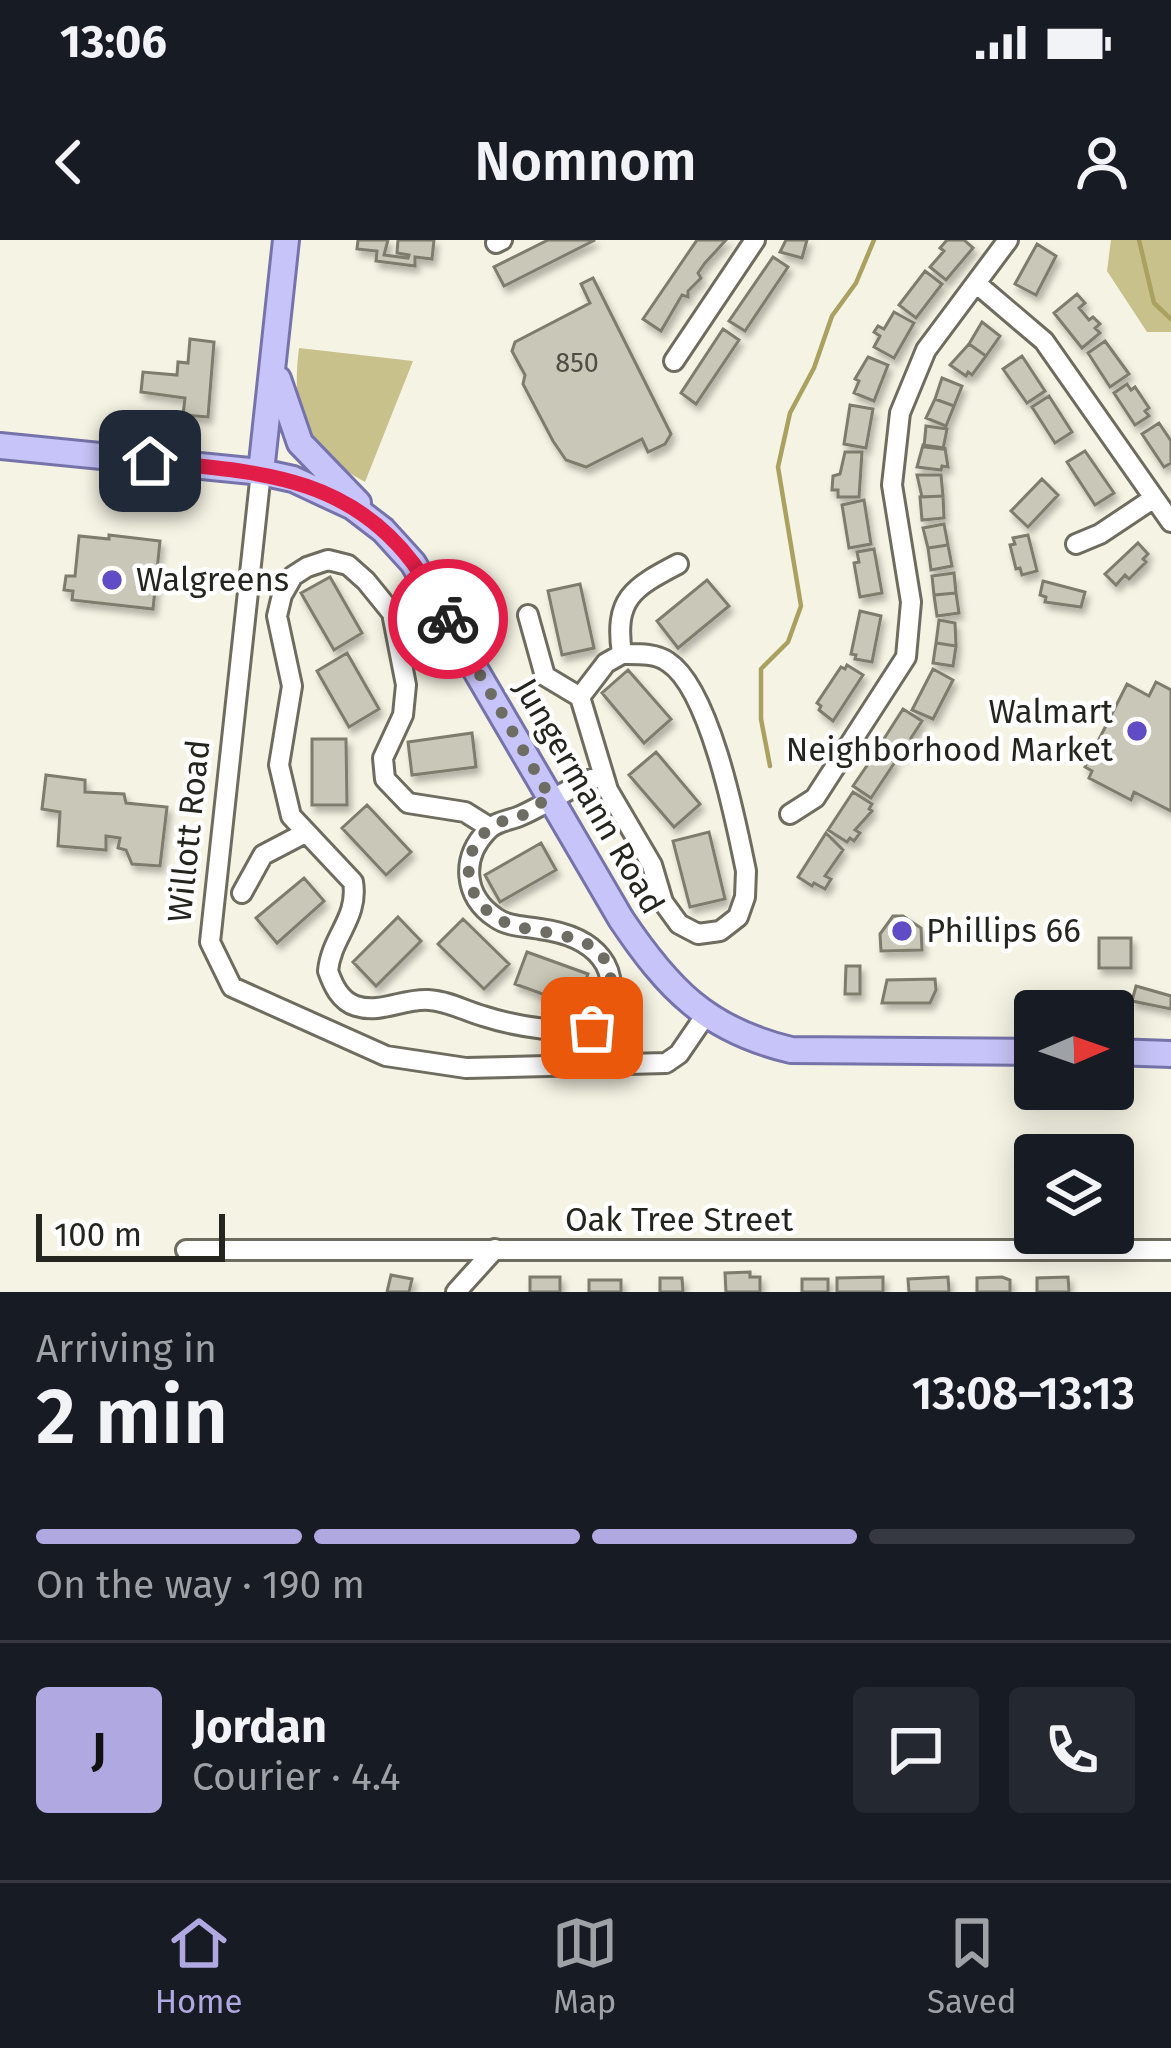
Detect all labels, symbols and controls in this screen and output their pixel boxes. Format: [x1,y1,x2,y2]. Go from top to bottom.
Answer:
text: 13:06 [60,15,167,69]
icon: back [36,129,102,195]
icon: person [1069,129,1135,195]
text: Nomnom [475,130,697,194]
house number: 850 [555,347,599,379]
pin [99,410,201,512]
icon: home [117,428,183,494]
courier [388,559,508,679]
place label: Walgreens [136,560,289,600]
marker: Walgreens [99,567,125,593]
icon: bike [415,586,481,652]
street label: Jungermann Road [505,671,673,921]
place label: Walmart Neighborhood Market [786,692,1113,770]
marker: Walmart Neighborhood Market [1124,718,1150,744]
street label: Willott Road [160,738,218,924]
place label: Phillips 66 [926,911,1081,951]
marker: Phillips 66 [889,918,915,944]
pin [541,977,643,1079]
north arrow [1014,990,1134,1110]
map controls [1014,990,1134,1254]
icon: bag [559,995,625,1061]
button: layers [1014,1134,1134,1254]
street label: Oak Tree Street [565,1200,793,1240]
scale bar [36,1208,225,1261]
text: 100 m [54,1215,142,1255]
text: Arriving in [36,1326,217,1372]
text: 13:08–13:13 [912,1367,1135,1421]
text: 2 min [36,1370,228,1464]
text: On the way · 190 m [36,1562,365,1608]
button: chat [853,1687,979,1813]
button: phone [1009,1687,1135,1813]
text: Jordan [192,1700,327,1754]
text: J [92,1723,106,1777]
text: Courier · 4.4 [192,1754,401,1800]
tab: Home [155,1910,243,2022]
tab: Map [552,1910,618,2022]
tab: Saved [927,1910,1016,2022]

